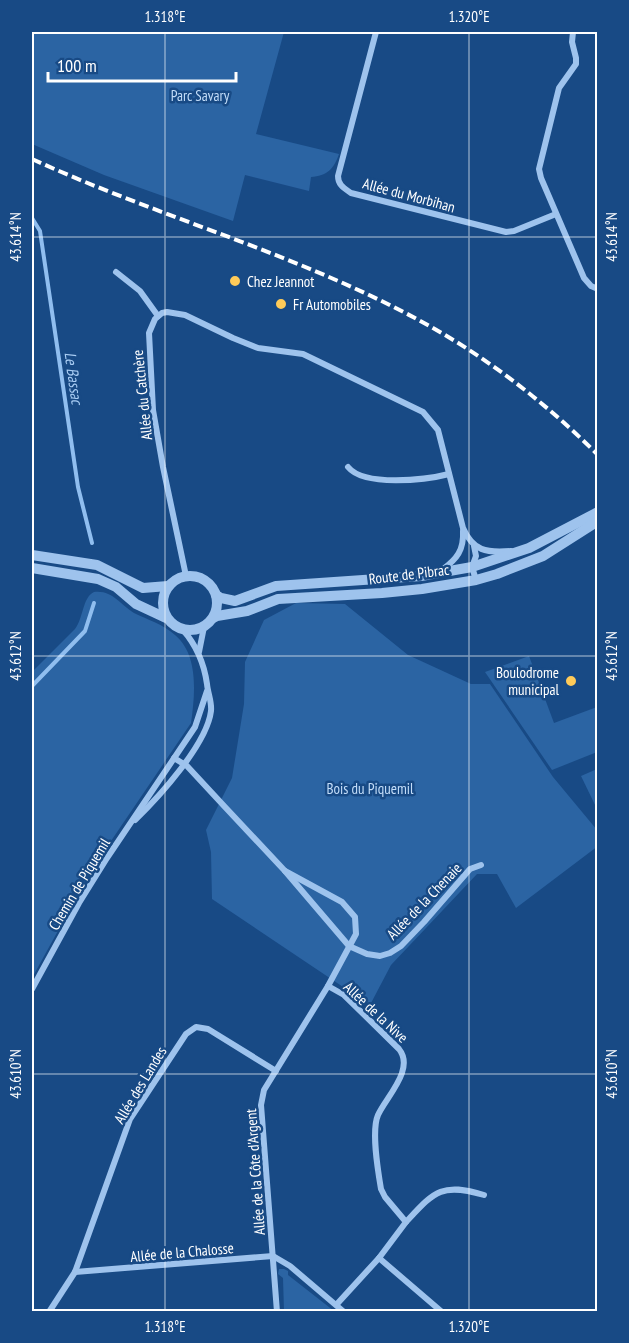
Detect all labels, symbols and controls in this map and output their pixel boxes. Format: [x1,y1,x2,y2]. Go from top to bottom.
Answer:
text: 1.318°E [144,7,186,26]
text: 1.320°E [448,7,490,26]
scale bar [48,45,236,83]
text: 100 m [57,54,97,77]
park label: Parc Savary [171,86,230,105]
street label: Allée du Morbihan [361,174,457,216]
text: 43.614°N [6,212,25,262]
text: 43.614°N [602,212,621,262]
place label: Chez Jeannot [247,272,314,291]
marker: Chez Jeannot [228,274,242,288]
place label: Fr Automobiles [293,295,371,314]
marker: Fr Automobiles [274,297,288,311]
street label: Allée du Catchère [128,349,156,441]
water label: Le Bassac [60,350,88,408]
street label: Route de Pibrac [368,560,451,588]
text: 43.612°N [6,631,25,681]
text: 43.612°N [602,631,621,681]
place label: Boulodrome municipal [496,663,560,699]
marker: Boulodrome municipal [564,674,578,688]
park label: Bois du Piquemil [327,779,414,798]
street label: Chemin de Piquemil [44,834,114,933]
street label: Allée de la Chenaie [383,859,465,943]
street label: Allée de la Nive [340,977,412,1047]
street label: Allée des Landes [109,1043,171,1127]
text: 43.610°N [6,1049,25,1099]
text: 43.610°N [602,1049,621,1099]
street label: Allée de la Côte d'Argent [241,1108,269,1236]
street label: Allée de la Chalosse [129,1238,235,1266]
text: 1.318°E [144,1317,186,1336]
text: 1.320°E [448,1317,490,1336]

